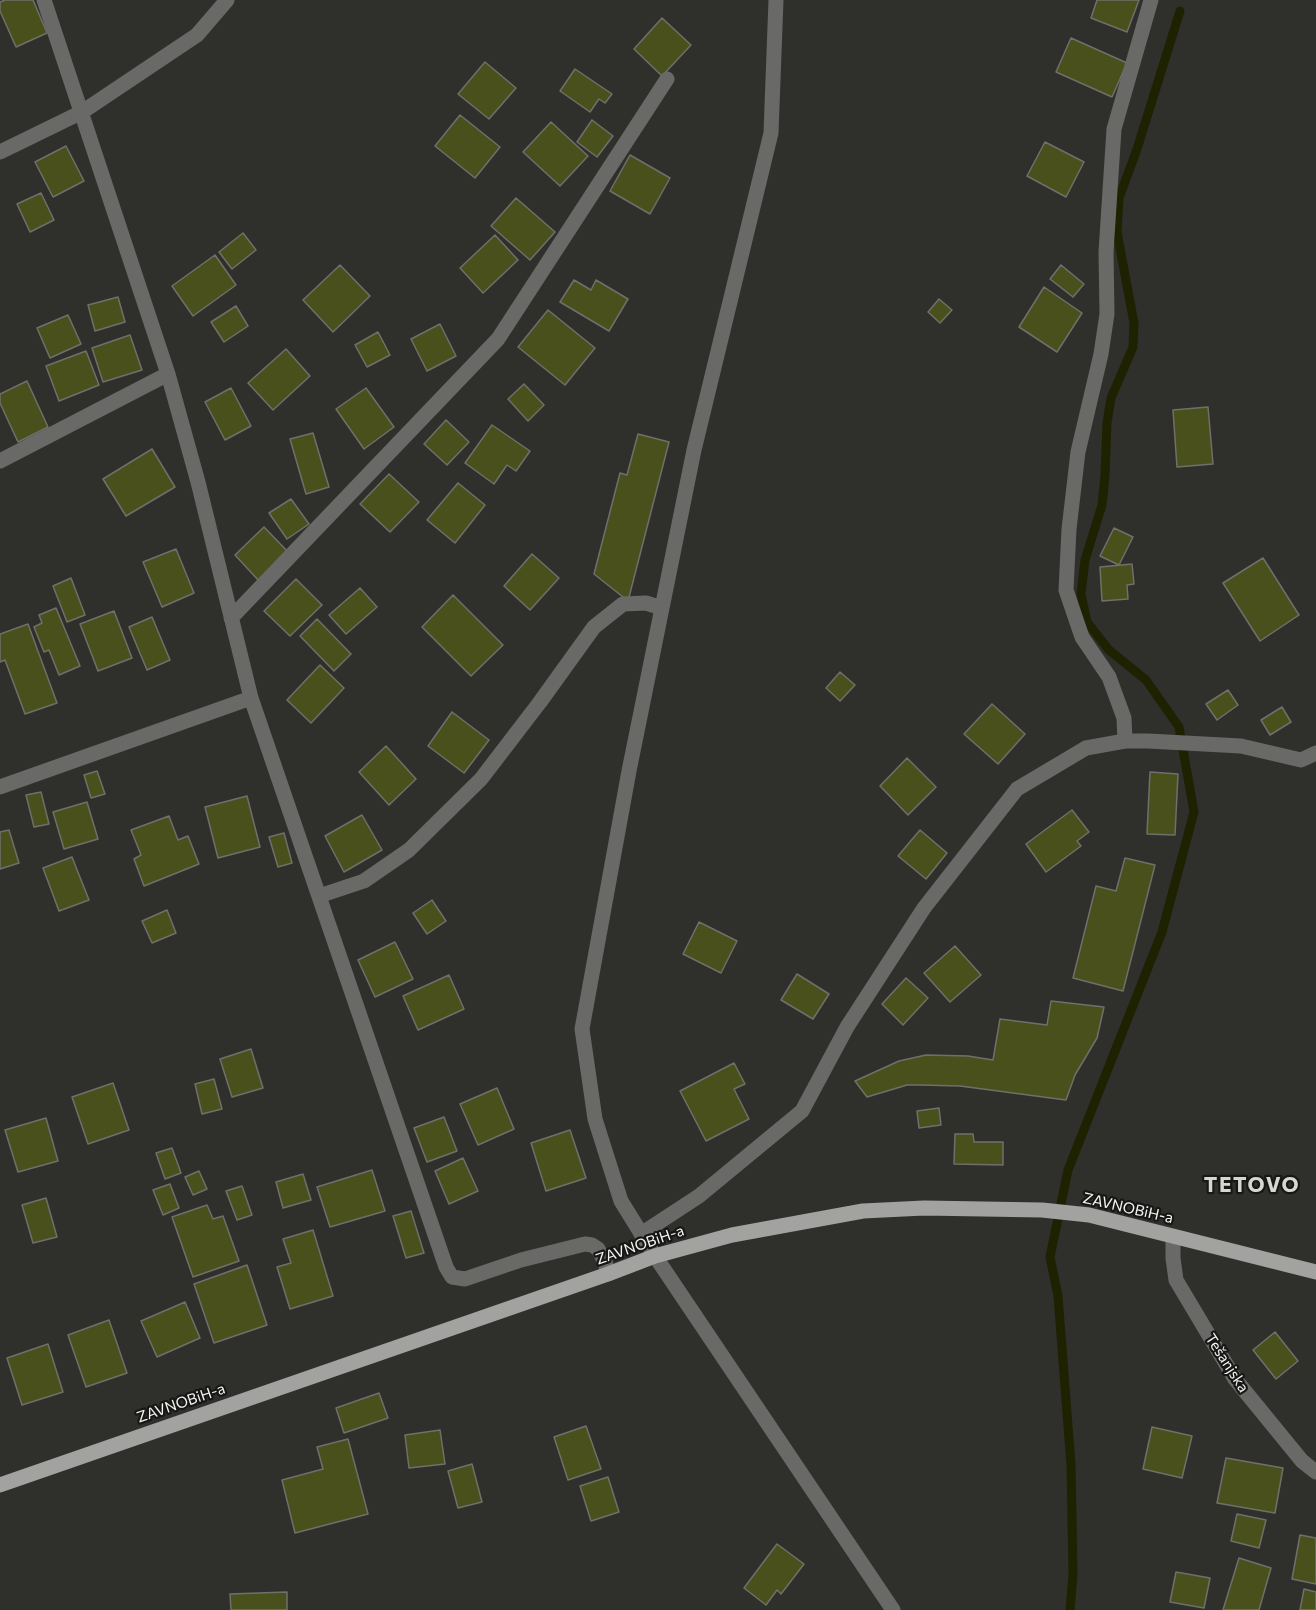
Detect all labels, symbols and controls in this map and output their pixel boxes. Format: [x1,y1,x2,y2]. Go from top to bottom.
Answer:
district label: TETOVO [1204,1172,1300,1198]
street label: ZAVNOBiH-a [1081,1189,1175,1227]
street label: ZAVNOBiH-a [594,1221,686,1269]
street label: Tešanjska [1201,1330,1253,1396]
street label: ZAVNOBiH-a [135,1379,227,1427]

